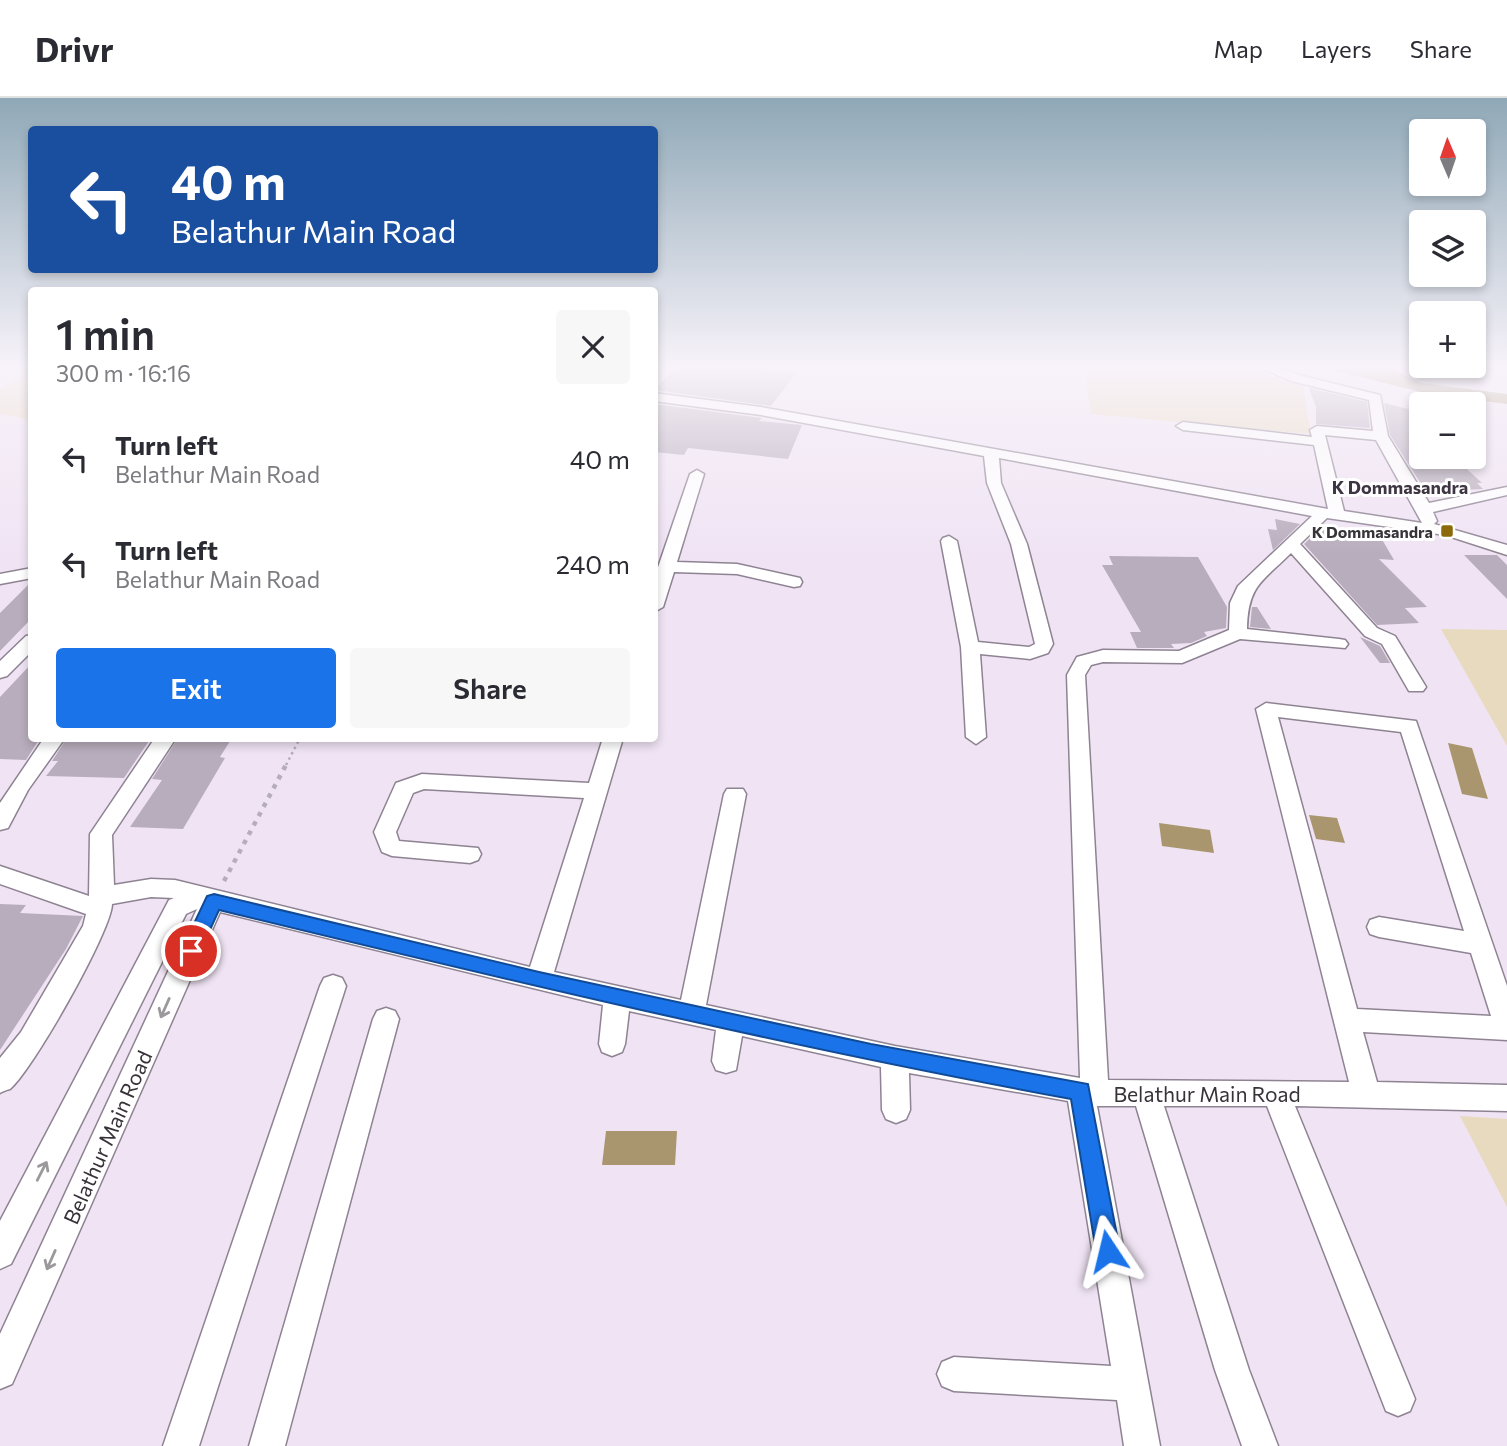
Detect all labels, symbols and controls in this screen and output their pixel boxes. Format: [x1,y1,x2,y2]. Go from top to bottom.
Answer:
text: Drivr [35,28,114,69]
text: Map [1214,34,1263,63]
text: Layers [1301,34,1372,63]
text: Share [1410,34,1472,63]
north arrow [1409,119,1486,196]
map controls [1409,119,1486,469]
text: 40 m [171,150,286,210]
icon: left [56,154,147,245]
text: Belathur Main Road [171,210,456,250]
button: layers [1409,210,1486,287]
button: + [1409,301,1486,378]
text: 1 min [56,307,155,359]
button: close [556,310,630,384]
text: 300 m · 16:16 [56,359,191,387]
button: − [1409,392,1486,469]
text: Turn left [115,429,218,460]
icon: left [56,440,94,478]
text: 40 m [570,443,630,474]
text: Belathur Main Road [115,460,320,488]
district label: K Dommasandra [1332,476,1468,498]
place label: K Dommasandra [1312,522,1433,541]
marker: K Dommasandra [1439,523,1455,539]
text: Turn left [115,534,218,565]
icon: left [56,545,94,583]
text: 240 m [556,548,630,579]
text: Belathur Main Road [115,565,320,593]
button: Exit [56,648,336,728]
button: Share [350,648,630,728]
pin [161,921,221,981]
icon: arrive [172,932,210,970]
one-way arrow [158,997,171,1018]
street label: Belathur Main Road [58,1046,156,1228]
street label: Belathur Main Road [1113,1081,1301,1106]
one-way arrow [36,1161,50,1182]
position arrow [1071,1214,1145,1288]
one-way arrow [44,1249,57,1270]

